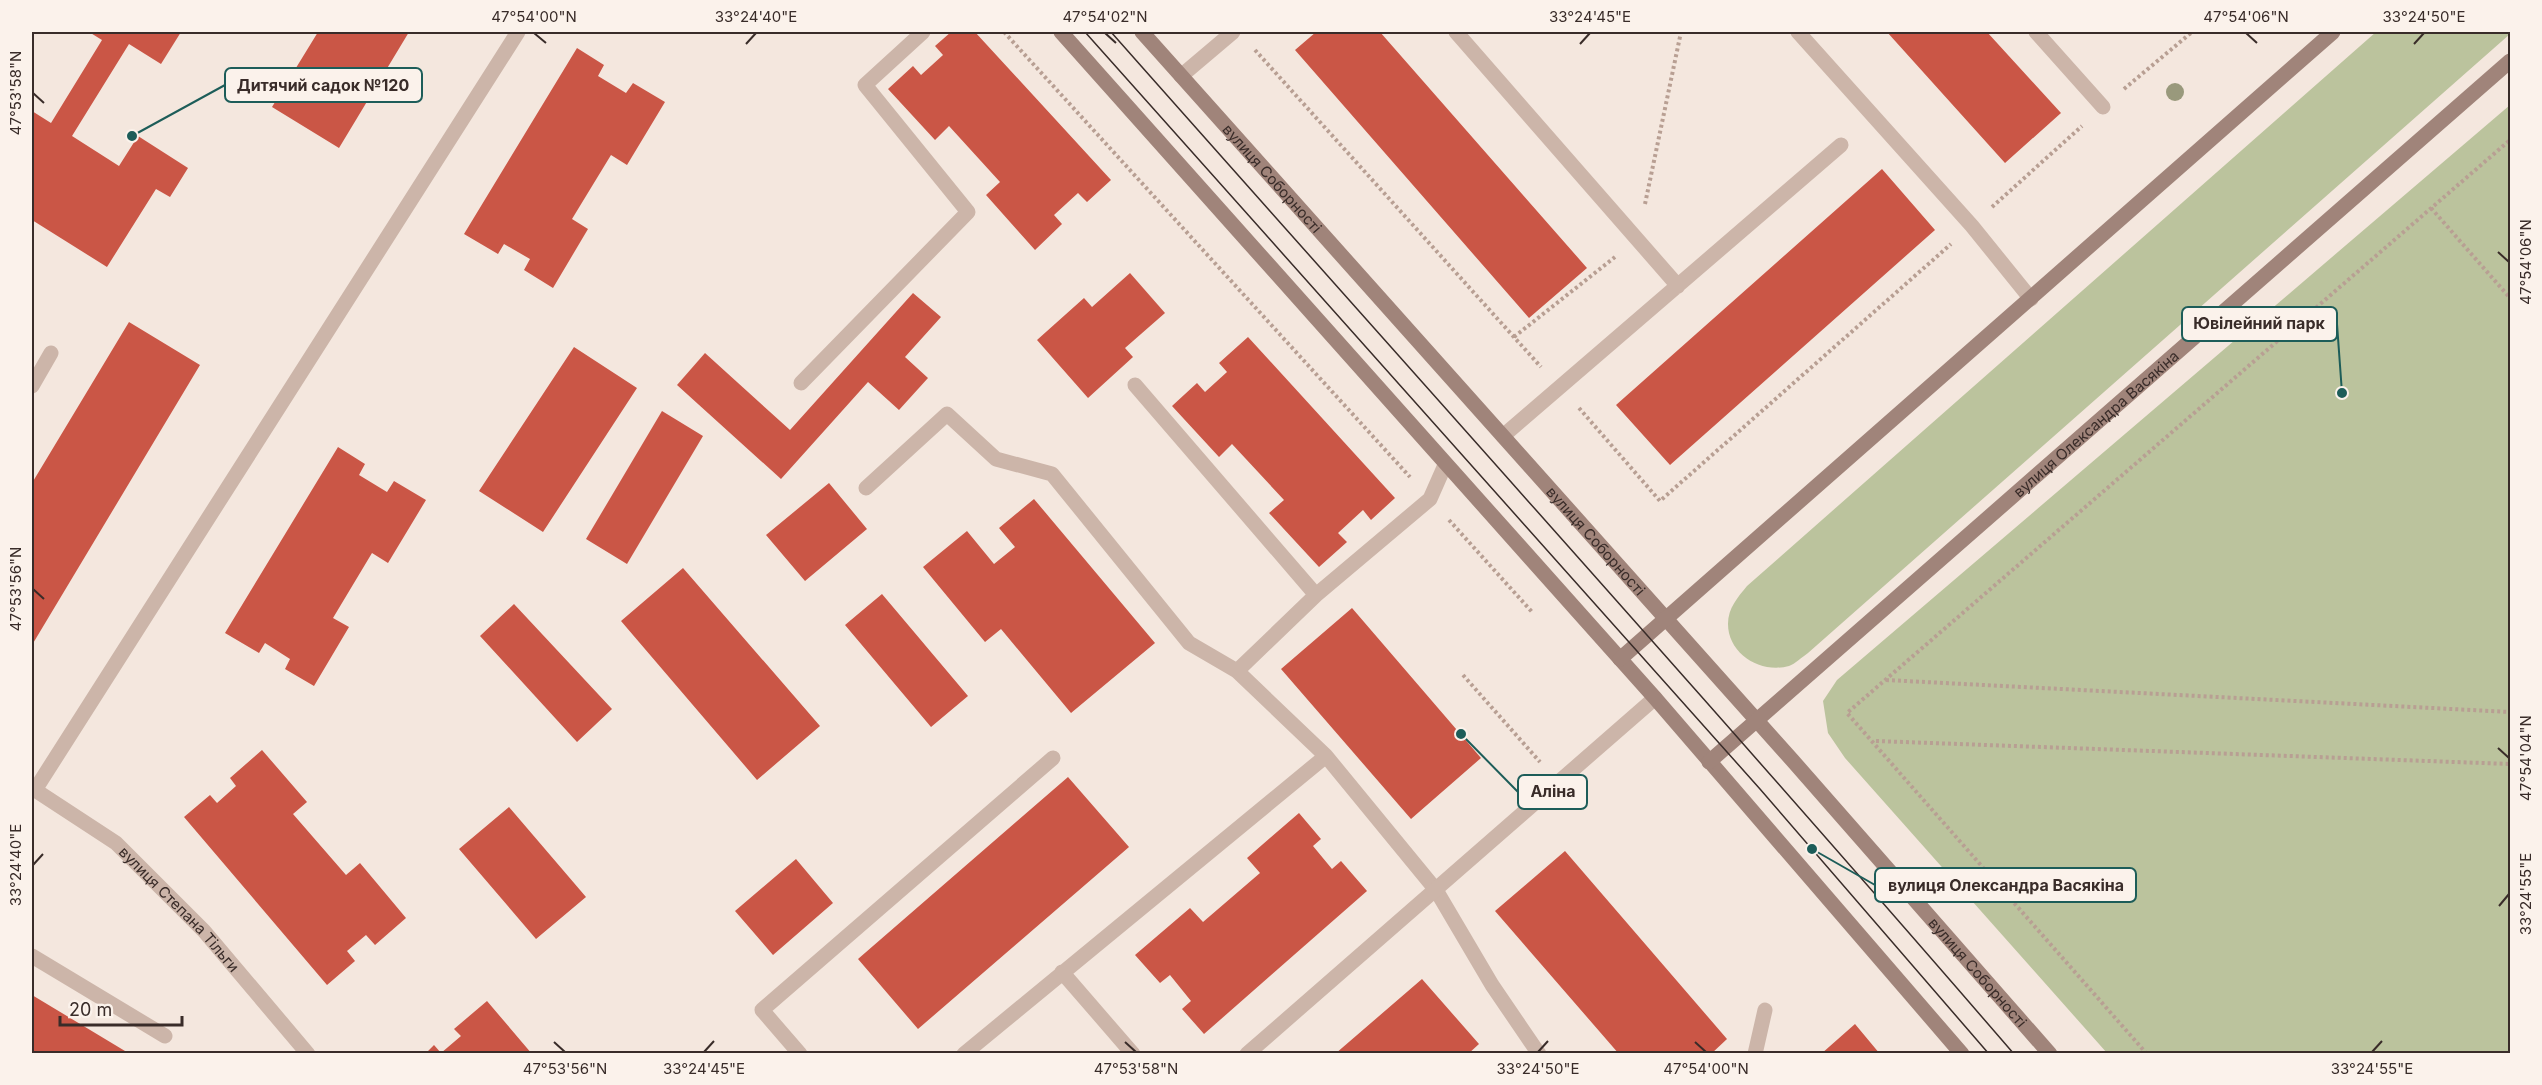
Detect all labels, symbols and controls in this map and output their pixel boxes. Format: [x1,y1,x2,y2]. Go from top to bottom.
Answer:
text: 47°54'00"N [491,7,577,26]
text: 33°24'40"E [715,7,797,26]
text: 47°54'02"N [1062,7,1148,26]
text: 33°24'45"E [1549,7,1631,26]
text: 47°54'06"N [2203,7,2289,26]
text: 33°24'50"E [2383,7,2465,26]
text: 47°53'58"N [6,51,25,135]
callout: Дитячий садок №120 [225,68,422,102]
text: Дитячий садок №120 [237,75,409,95]
street label: вулиця Соборності [1219,120,1326,237]
text: 47°54'06"N [2516,219,2535,305]
callout: Ювілейний парк [2182,307,2337,341]
text: Ювілейний парк [2193,313,2325,333]
street label: вулиця Олександра Васякіна [2009,346,2182,501]
street label: вулиця Соборності [1543,482,1650,599]
text: 47°53'56"N [6,547,25,631]
text: 47°54'04"N [2516,715,2535,801]
callout: Аліна [1518,775,1587,809]
text: Аліна [1530,781,1576,801]
text: 33°24'40"E [6,824,25,906]
street label: вулиця Степана Тільги [115,842,244,976]
text: 33°24'55"E [2516,853,2535,935]
callout: вулиця Олександра Васякіна [1875,868,2136,902]
text: вулиця Олександра Васякіна [1888,875,2124,895]
street label: вулиця Соборності [1925,913,2031,1031]
scale bar [60,989,182,1027]
text: 20 m [69,999,112,1020]
text: 47°53'56"N [523,1059,607,1078]
text: 33°24'45"E [663,1059,745,1078]
text: 47°53'58"N [1094,1059,1178,1078]
text: 33°24'50"E [1497,1059,1579,1078]
text: 47°54'00"N [1663,1059,1749,1078]
text: 33°24'55"E [2331,1059,2413,1078]

